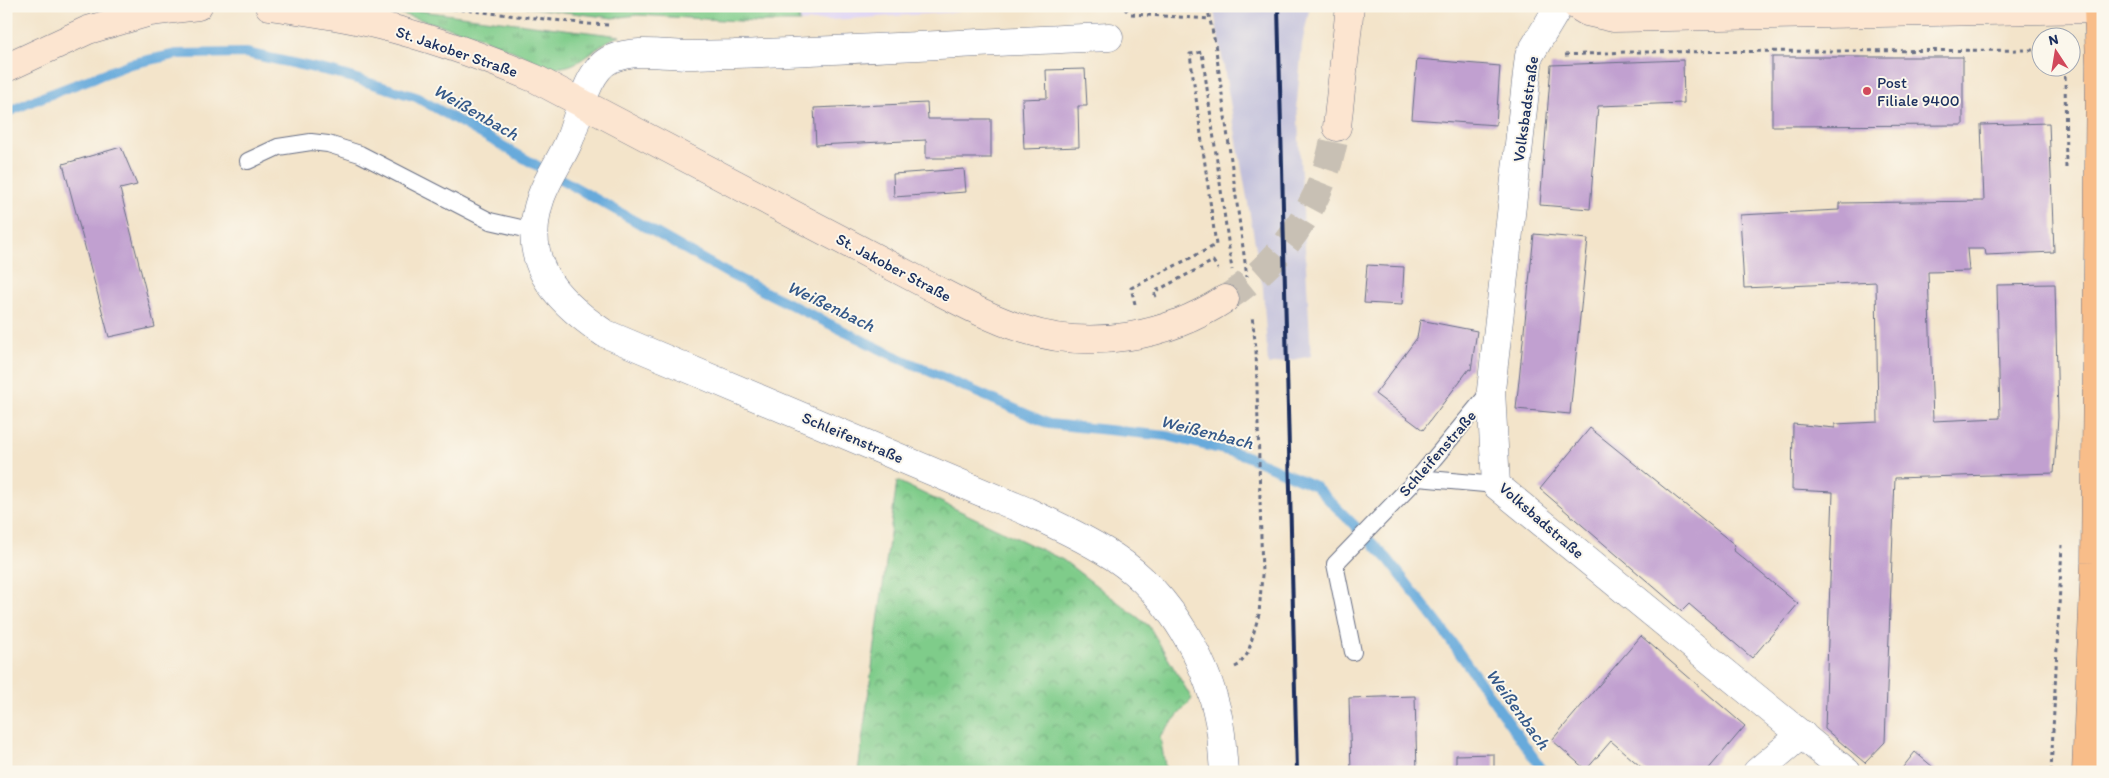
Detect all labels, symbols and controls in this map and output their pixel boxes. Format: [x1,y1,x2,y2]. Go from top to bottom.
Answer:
street label: St. Jakober Straße [393,22,520,81]
north arrow [2032,28,2082,78]
text: N [2047,30,2060,49]
street label: Volksbadstraße [1509,55,1542,163]
place label: Post Filiale 9400 [1877,73,1960,110]
water label: Weißenbach [429,79,523,145]
marker: Post Filiale 9400 [1861,85,1873,97]
street label: St. Jakober Straße [833,229,955,306]
water label: Weißenbach [784,275,879,337]
street label: Schleifenstraße [1395,406,1480,500]
street label: Schleifenstraße [799,408,906,467]
water label: Weißenbach [1158,410,1256,454]
street label: Volksbadstraße [1495,478,1588,563]
water label: Weißenbach [1481,664,1555,754]

